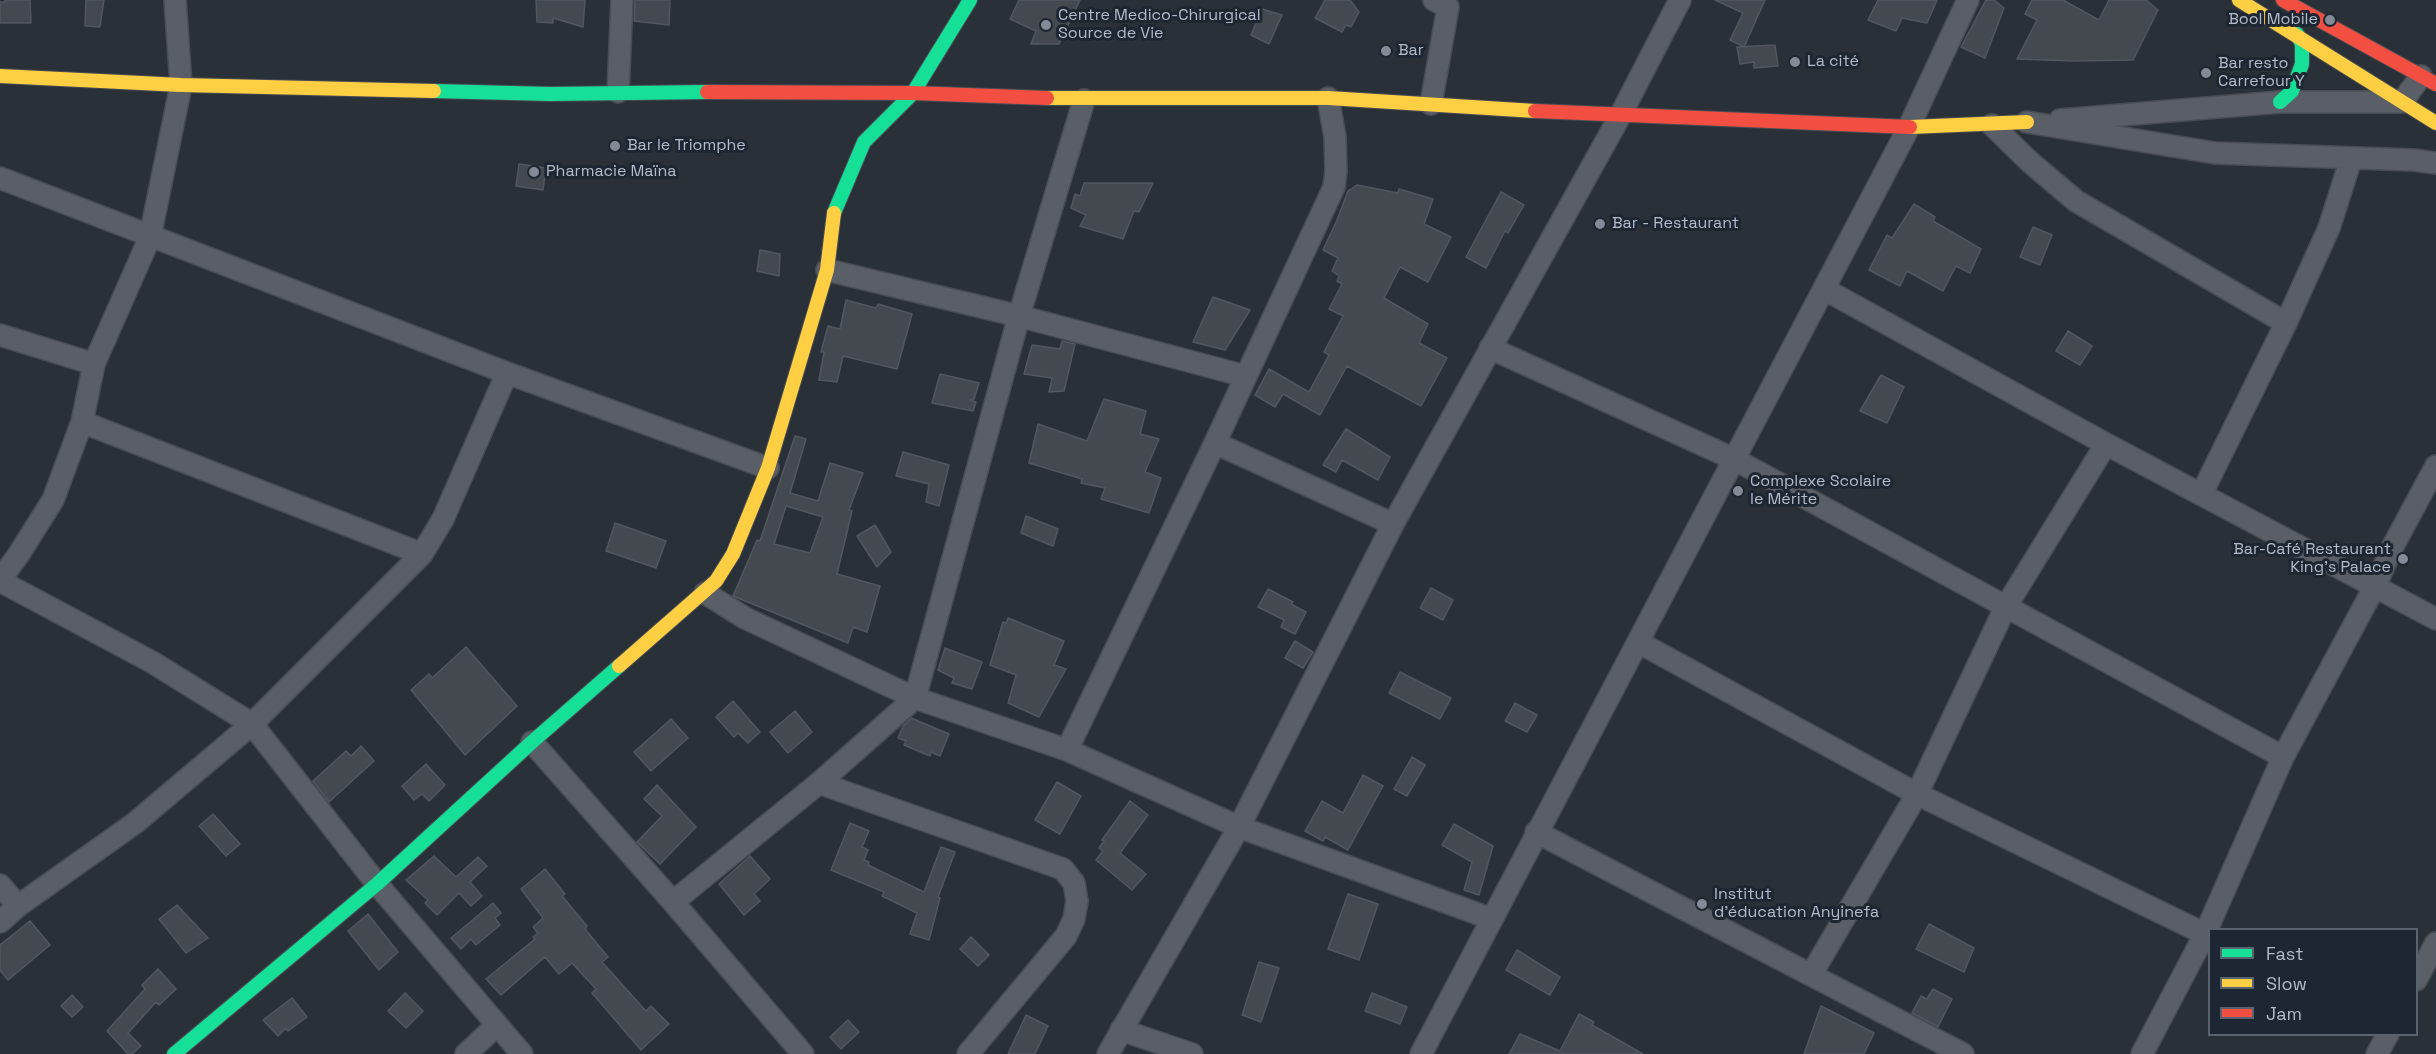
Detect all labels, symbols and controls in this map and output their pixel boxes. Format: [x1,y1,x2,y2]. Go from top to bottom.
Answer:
place label: Centre Medico-Chirurgical Source de Vie [1058,6,1261,44]
place label: Bool Mobile [2228,10,2318,30]
marker: Bool Mobile [2323,13,2337,27]
marker: Centre Medico-Chirurgical Source de Vie [1039,18,1053,32]
place label: Bar [1398,41,1424,61]
marker: Bar [1379,44,1393,58]
place label: La cité [1807,52,1859,72]
place label: Bar resto Carrefour Y [2218,54,2305,92]
marker: La cité [1788,55,1802,69]
marker: Bar resto Carrefour Y [2199,66,2213,80]
place label: Bar le Triomphe [627,136,746,156]
marker: Bar le Triomphe [608,139,622,153]
place label: Pharmacie Maïna [546,162,676,182]
marker: Pharmacie Maïna [527,165,541,179]
place label: Bar - Restaurant [1612,214,1739,234]
marker: Bar - Restaurant [1593,217,1607,231]
place label: Complexe Scolaire le Mérite [1750,472,1891,510]
marker: Complexe Scolaire le Mérite [1731,484,1745,498]
place label: Bar-Café Restaurant King's Palace [2233,540,2391,578]
marker: Bar-Café Restaurant King's Palace [2396,552,2410,566]
place label: Institut d'éducation Anyinefa [1714,885,1879,923]
marker: Institut d'éducation Anyinefa [1695,897,1709,911]
legend [2208,928,2418,1036]
text: Fast [2266,942,2303,965]
text: Slow [2266,972,2307,995]
text: Jam [2266,1002,2302,1025]

